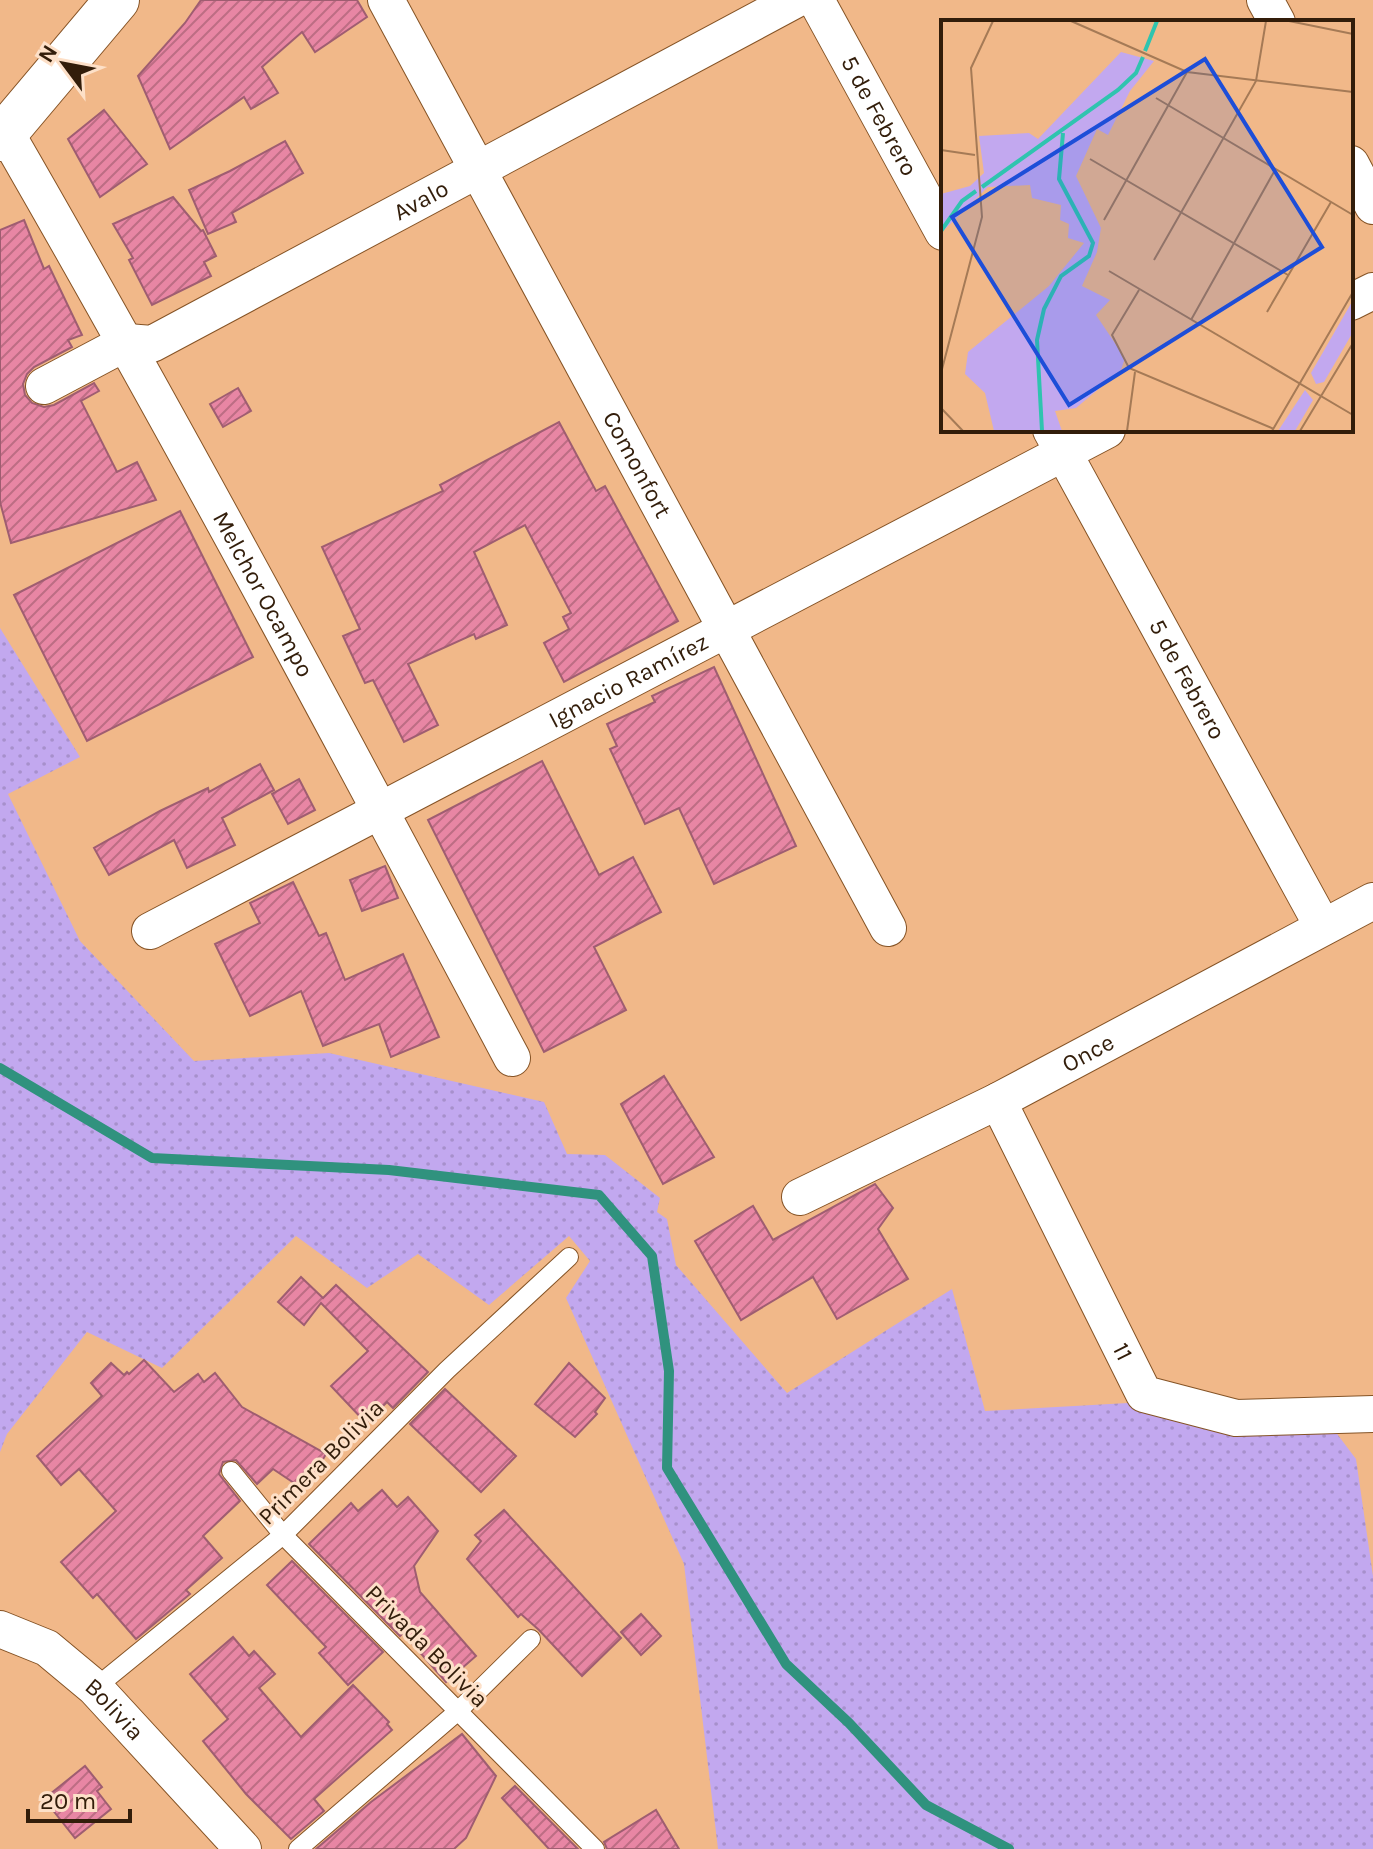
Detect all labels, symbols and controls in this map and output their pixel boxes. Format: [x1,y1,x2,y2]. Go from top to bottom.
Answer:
inset map [941,20,1353,432]
north arrow [24,24,104,104]
text: N [33,40,63,68]
street label: 5 de Febrero [835,51,924,181]
street label: Avalo [389,174,453,226]
street label: Comonfort [597,406,677,523]
street label: Melchor Ocampo [207,506,320,682]
street label: 5 de Febrero [1143,614,1232,744]
street label: Ignacio Ramírez [544,627,713,734]
street label: Once [1057,1028,1119,1078]
street label: 11 [1107,1338,1139,1365]
street label: Primera Bolivia [252,1393,390,1531]
street label: Privada Bolivia [360,1579,494,1713]
street label: Bolivia [80,1672,150,1746]
scale bar [28,1773,130,1823]
text: 20 m [40,1787,96,1815]

